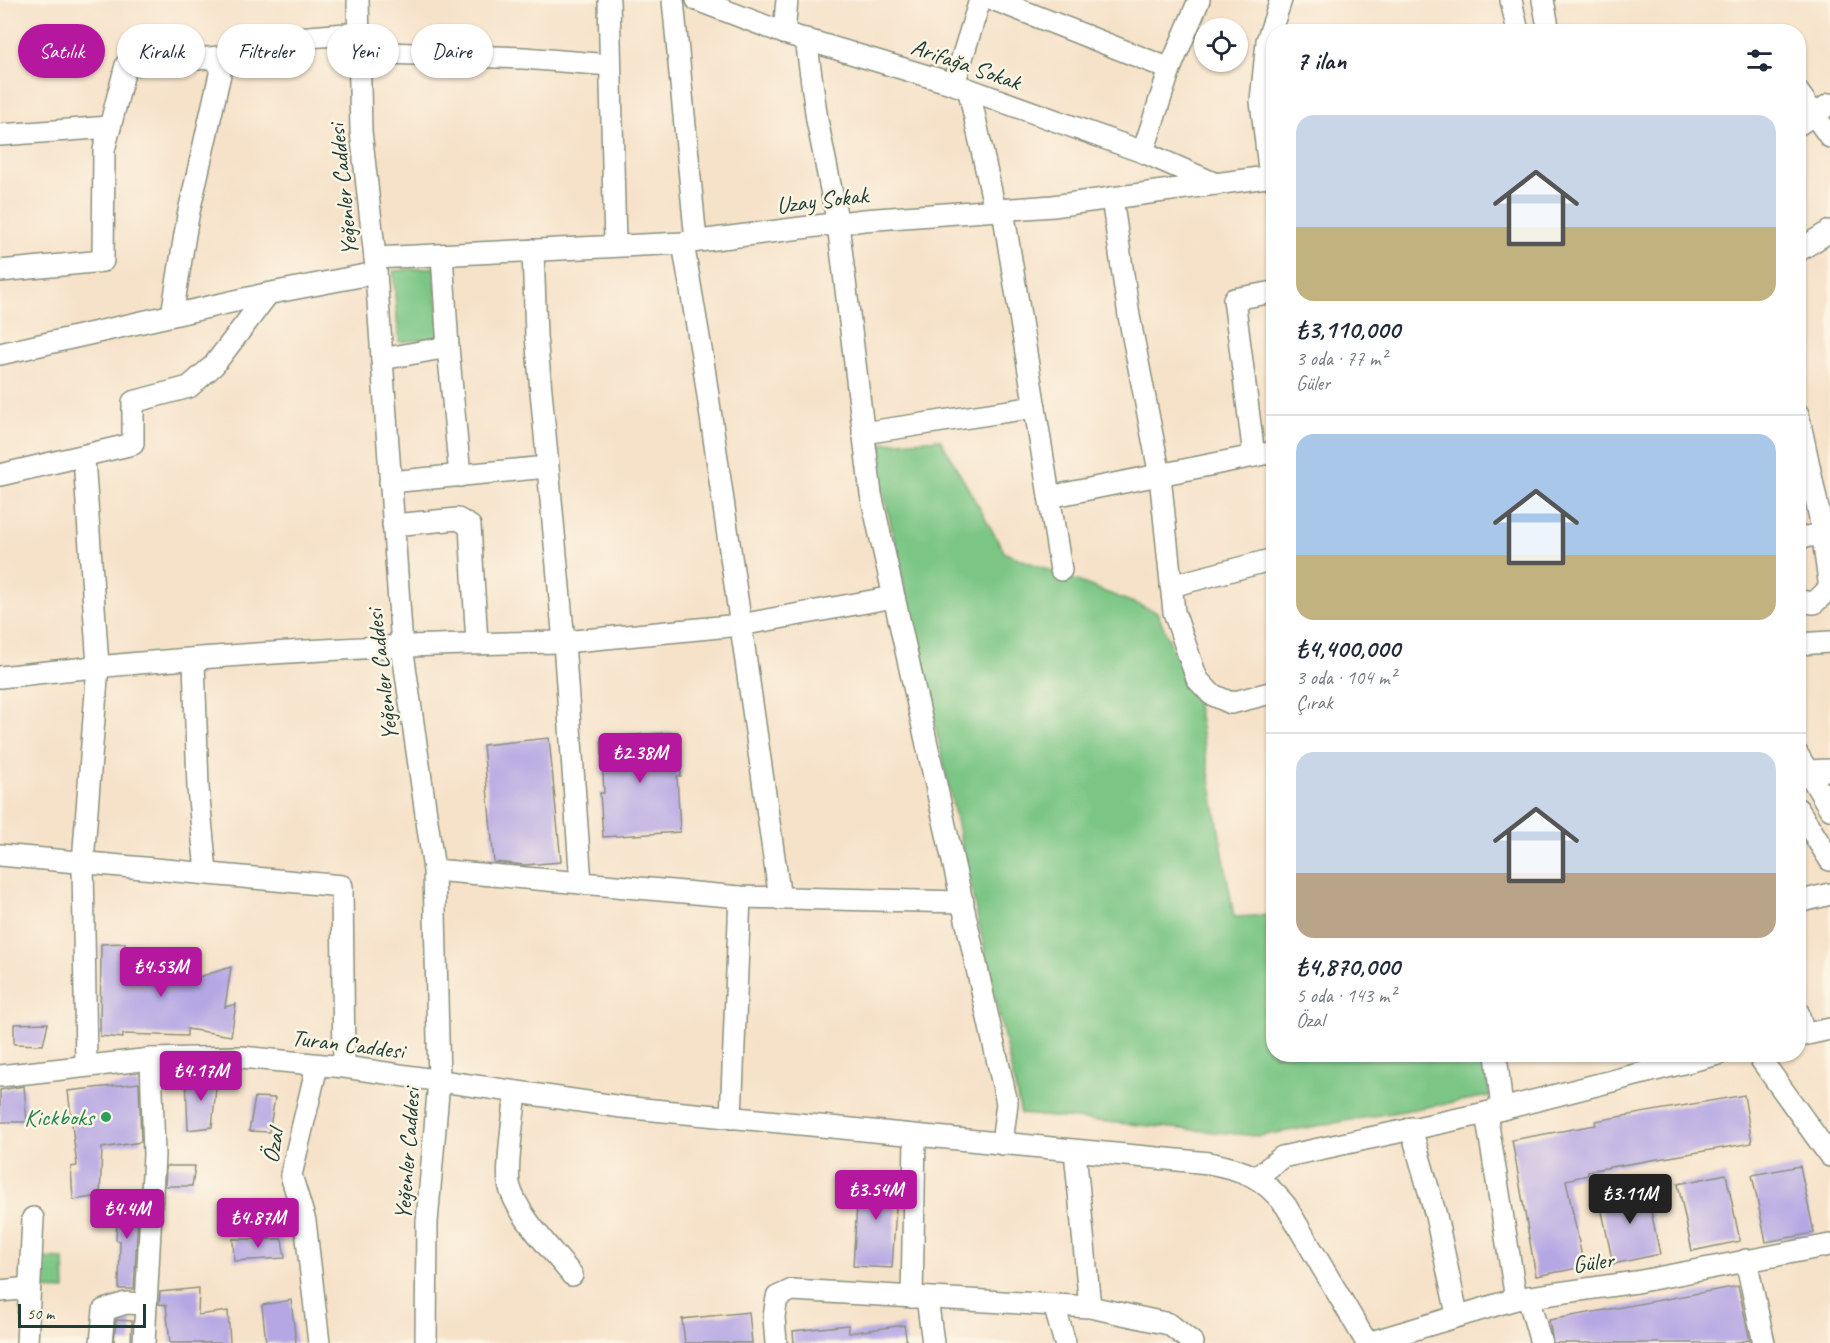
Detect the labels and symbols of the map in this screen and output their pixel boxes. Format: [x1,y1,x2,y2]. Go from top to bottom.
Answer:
street label: Arifağa Sokak [907,31,1027,97]
street label: Yeğenler Caddesi [321,120,365,257]
street label: Uzay Sokak [775,179,872,220]
street label: Yeğenler Caddesi [359,605,405,743]
pin: ₺2.38M [591,733,689,784]
pin: ₺4.53M [112,947,210,998]
street label: Turan Caddesi [290,1022,409,1066]
pin: ₺4.17M [152,1051,250,1102]
street label: Yeğenler Caddesi [387,1084,427,1221]
place label: Kickboks [24,1102,96,1132]
marker: Kickboks [99,1110,113,1124]
street label: Özal [255,1123,292,1166]
pin: ₺3.54M [827,1170,925,1221]
pin: ₺3.11M [1581,1174,1679,1225]
pin: ₺4.4M [85,1189,169,1240]
pin: ₺4.87M [209,1198,307,1249]
street label: Güler [1571,1244,1618,1280]
scale bar [18,1301,146,1328]

